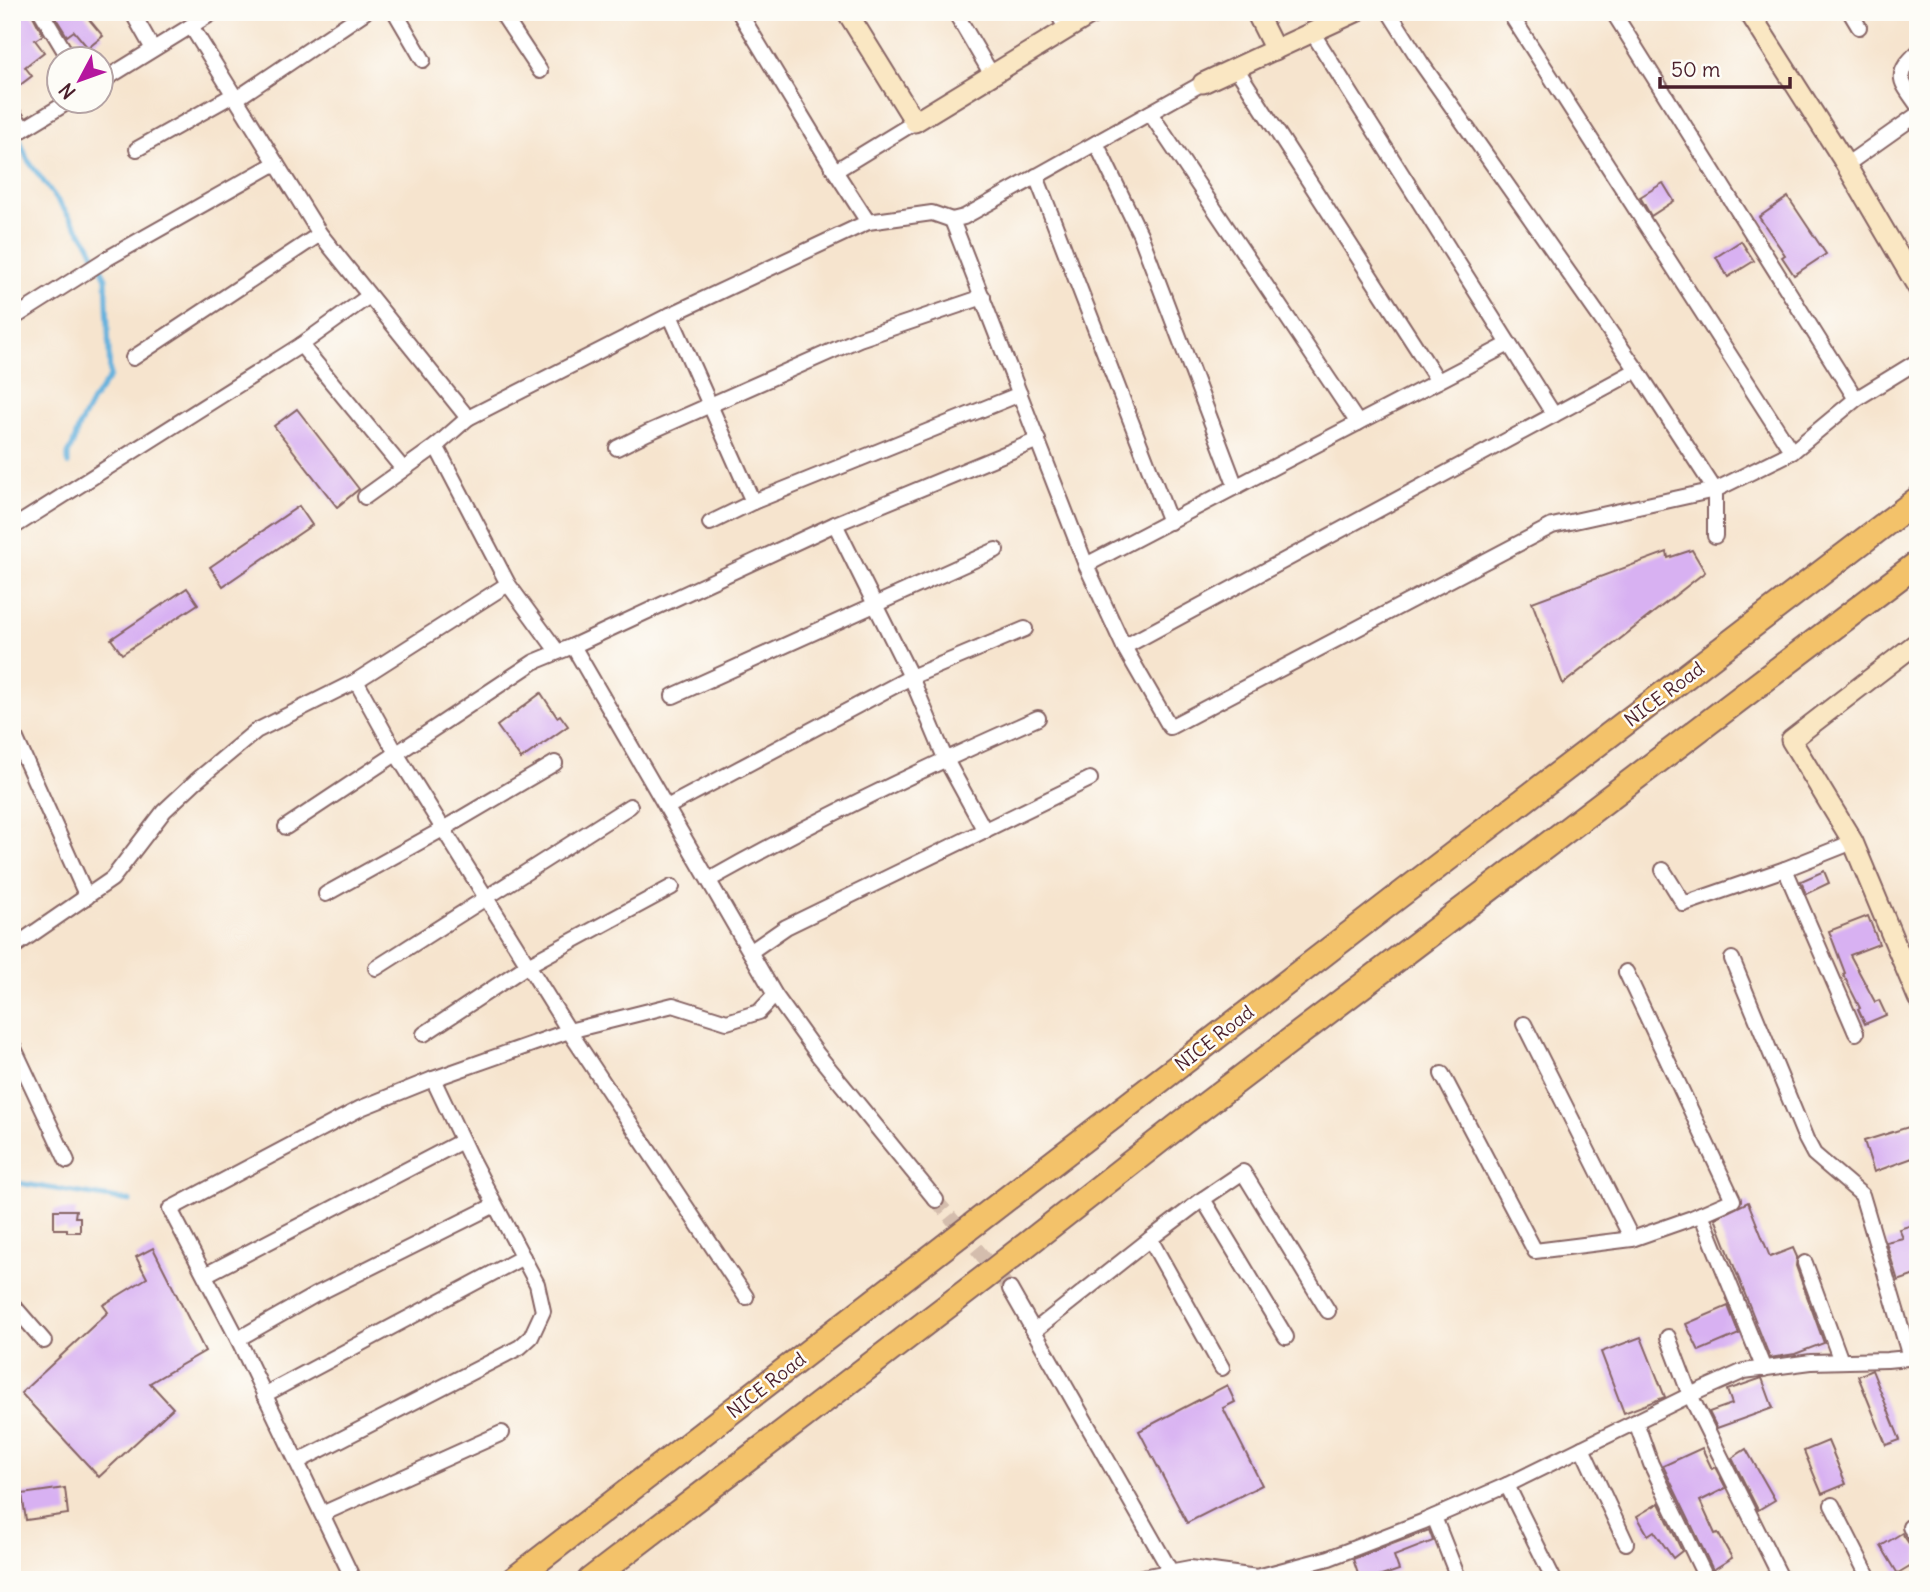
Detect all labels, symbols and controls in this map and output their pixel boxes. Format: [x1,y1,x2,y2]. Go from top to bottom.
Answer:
north arrow [46,46,116,116]
scale bar [1660,46,1790,90]
text: 50 m [1671,56,1720,83]
text: N [54,78,81,104]
street label: NICE Road [1619,656,1709,732]
street label: NICE Road [1170,1000,1258,1076]
street label: NICE Road [722,1347,810,1423]

